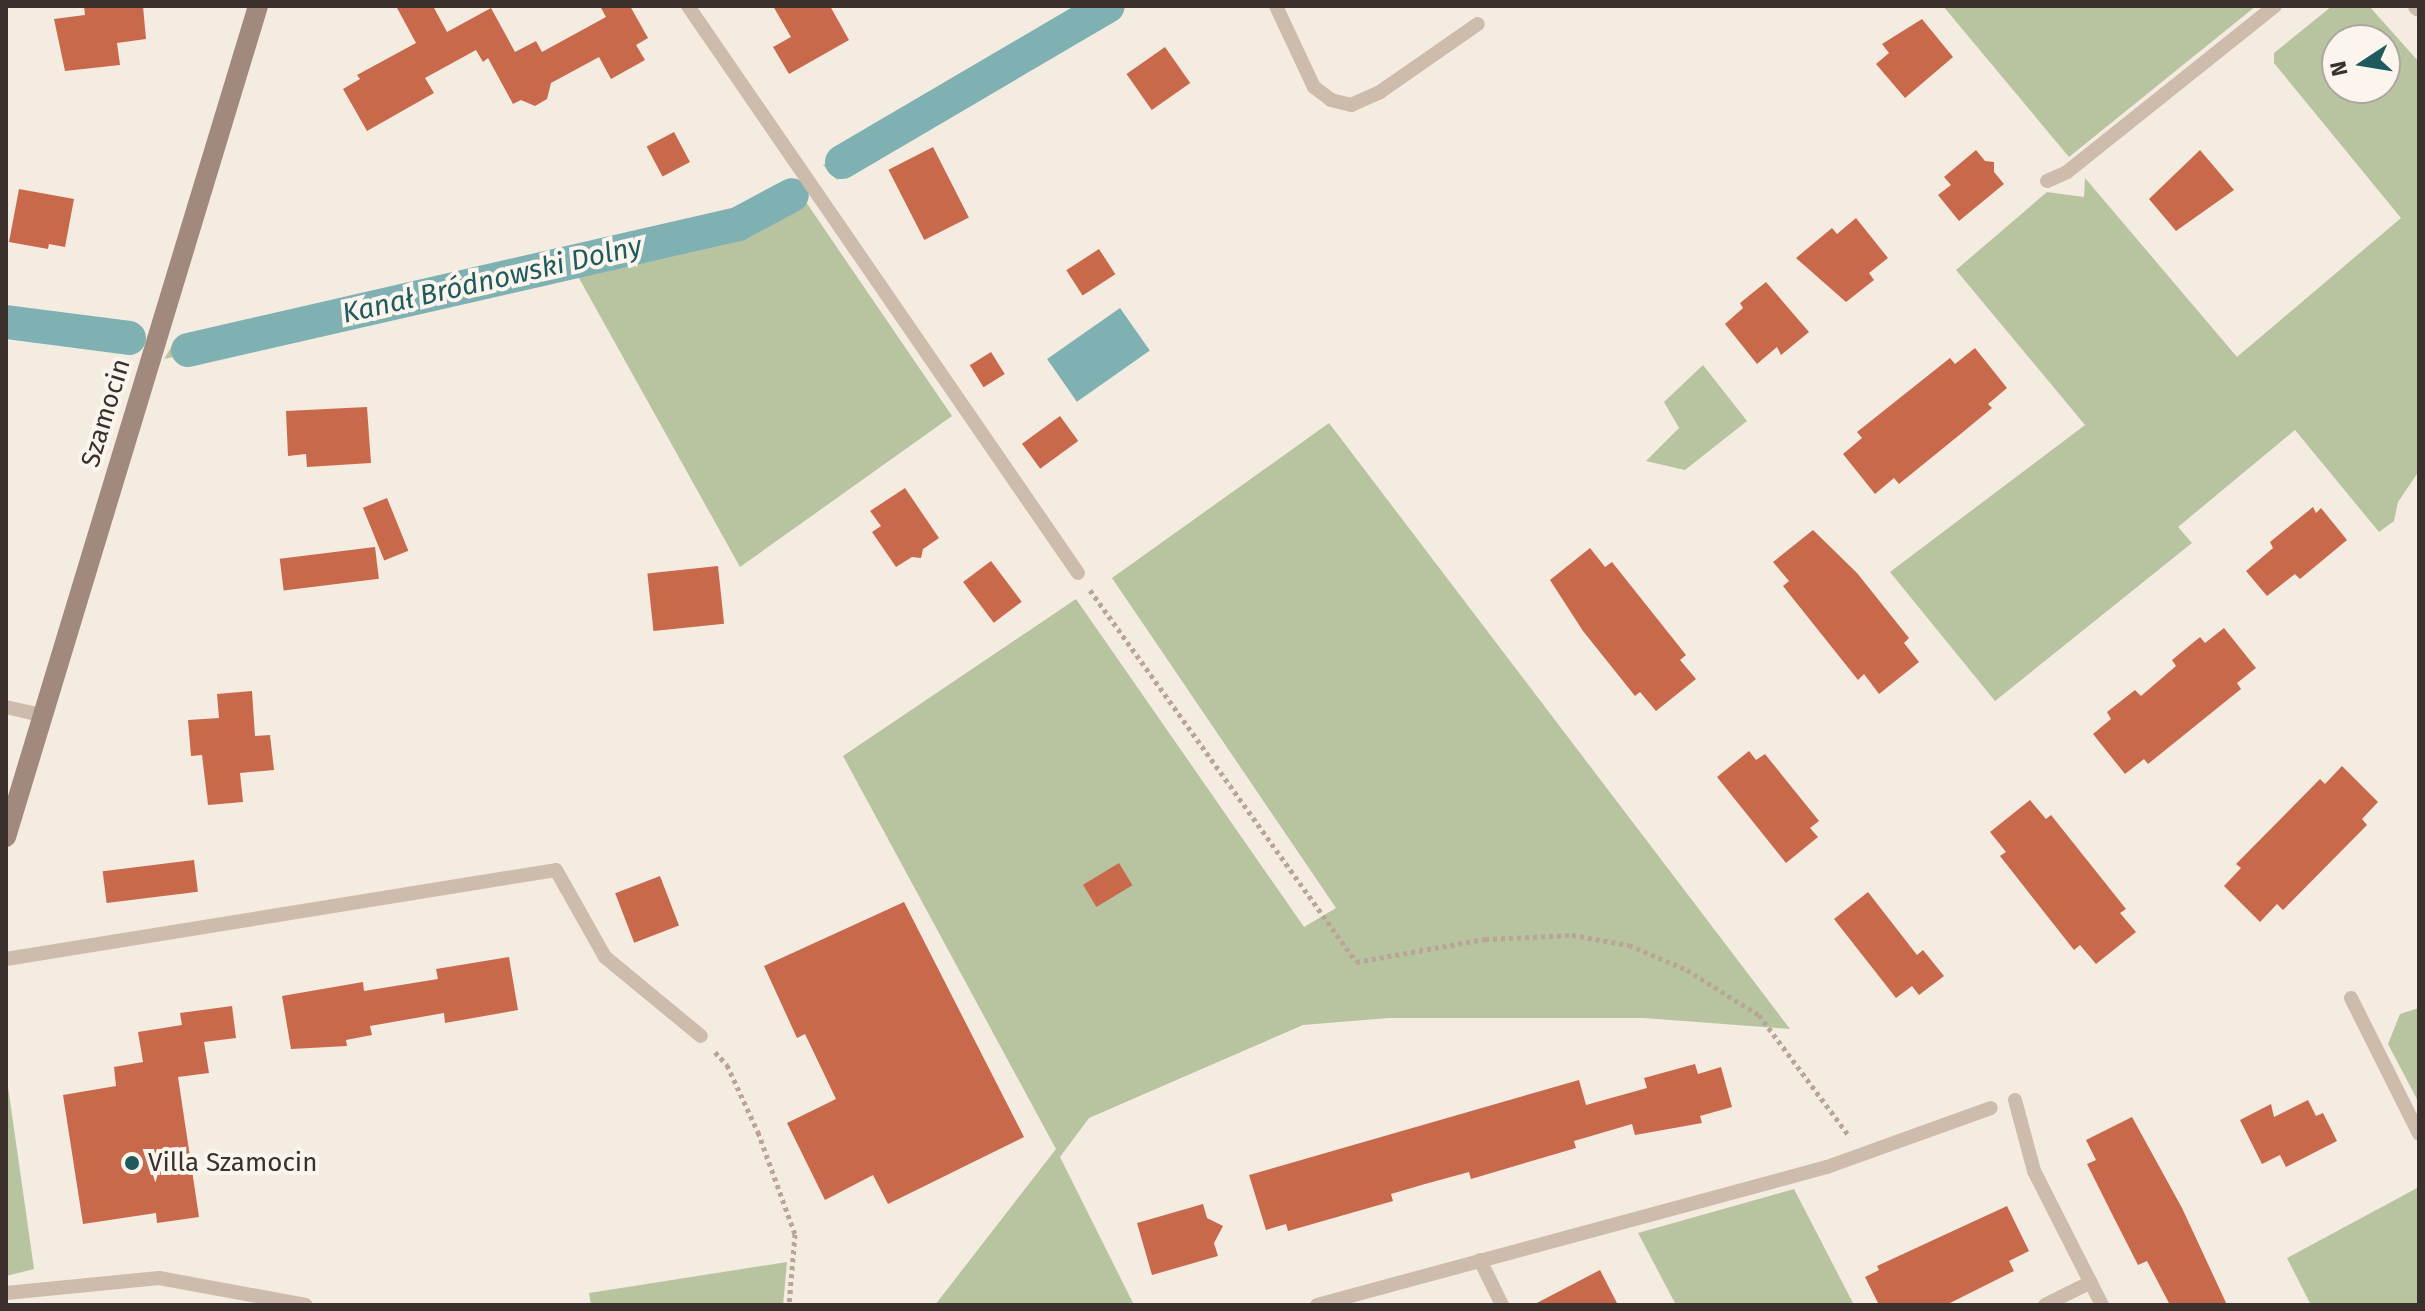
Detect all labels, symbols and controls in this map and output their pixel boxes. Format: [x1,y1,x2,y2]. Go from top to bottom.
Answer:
north arrow [2321,24,2401,104]
text: N [2324,59,2354,79]
water label: Kanał Bródnowski Dolny [339,229,645,331]
street label: Szamocin [75,355,137,471]
place label: Villa Szamocin [148,1147,317,1179]
marker: Villa Szamocin [123,1154,141,1172]

